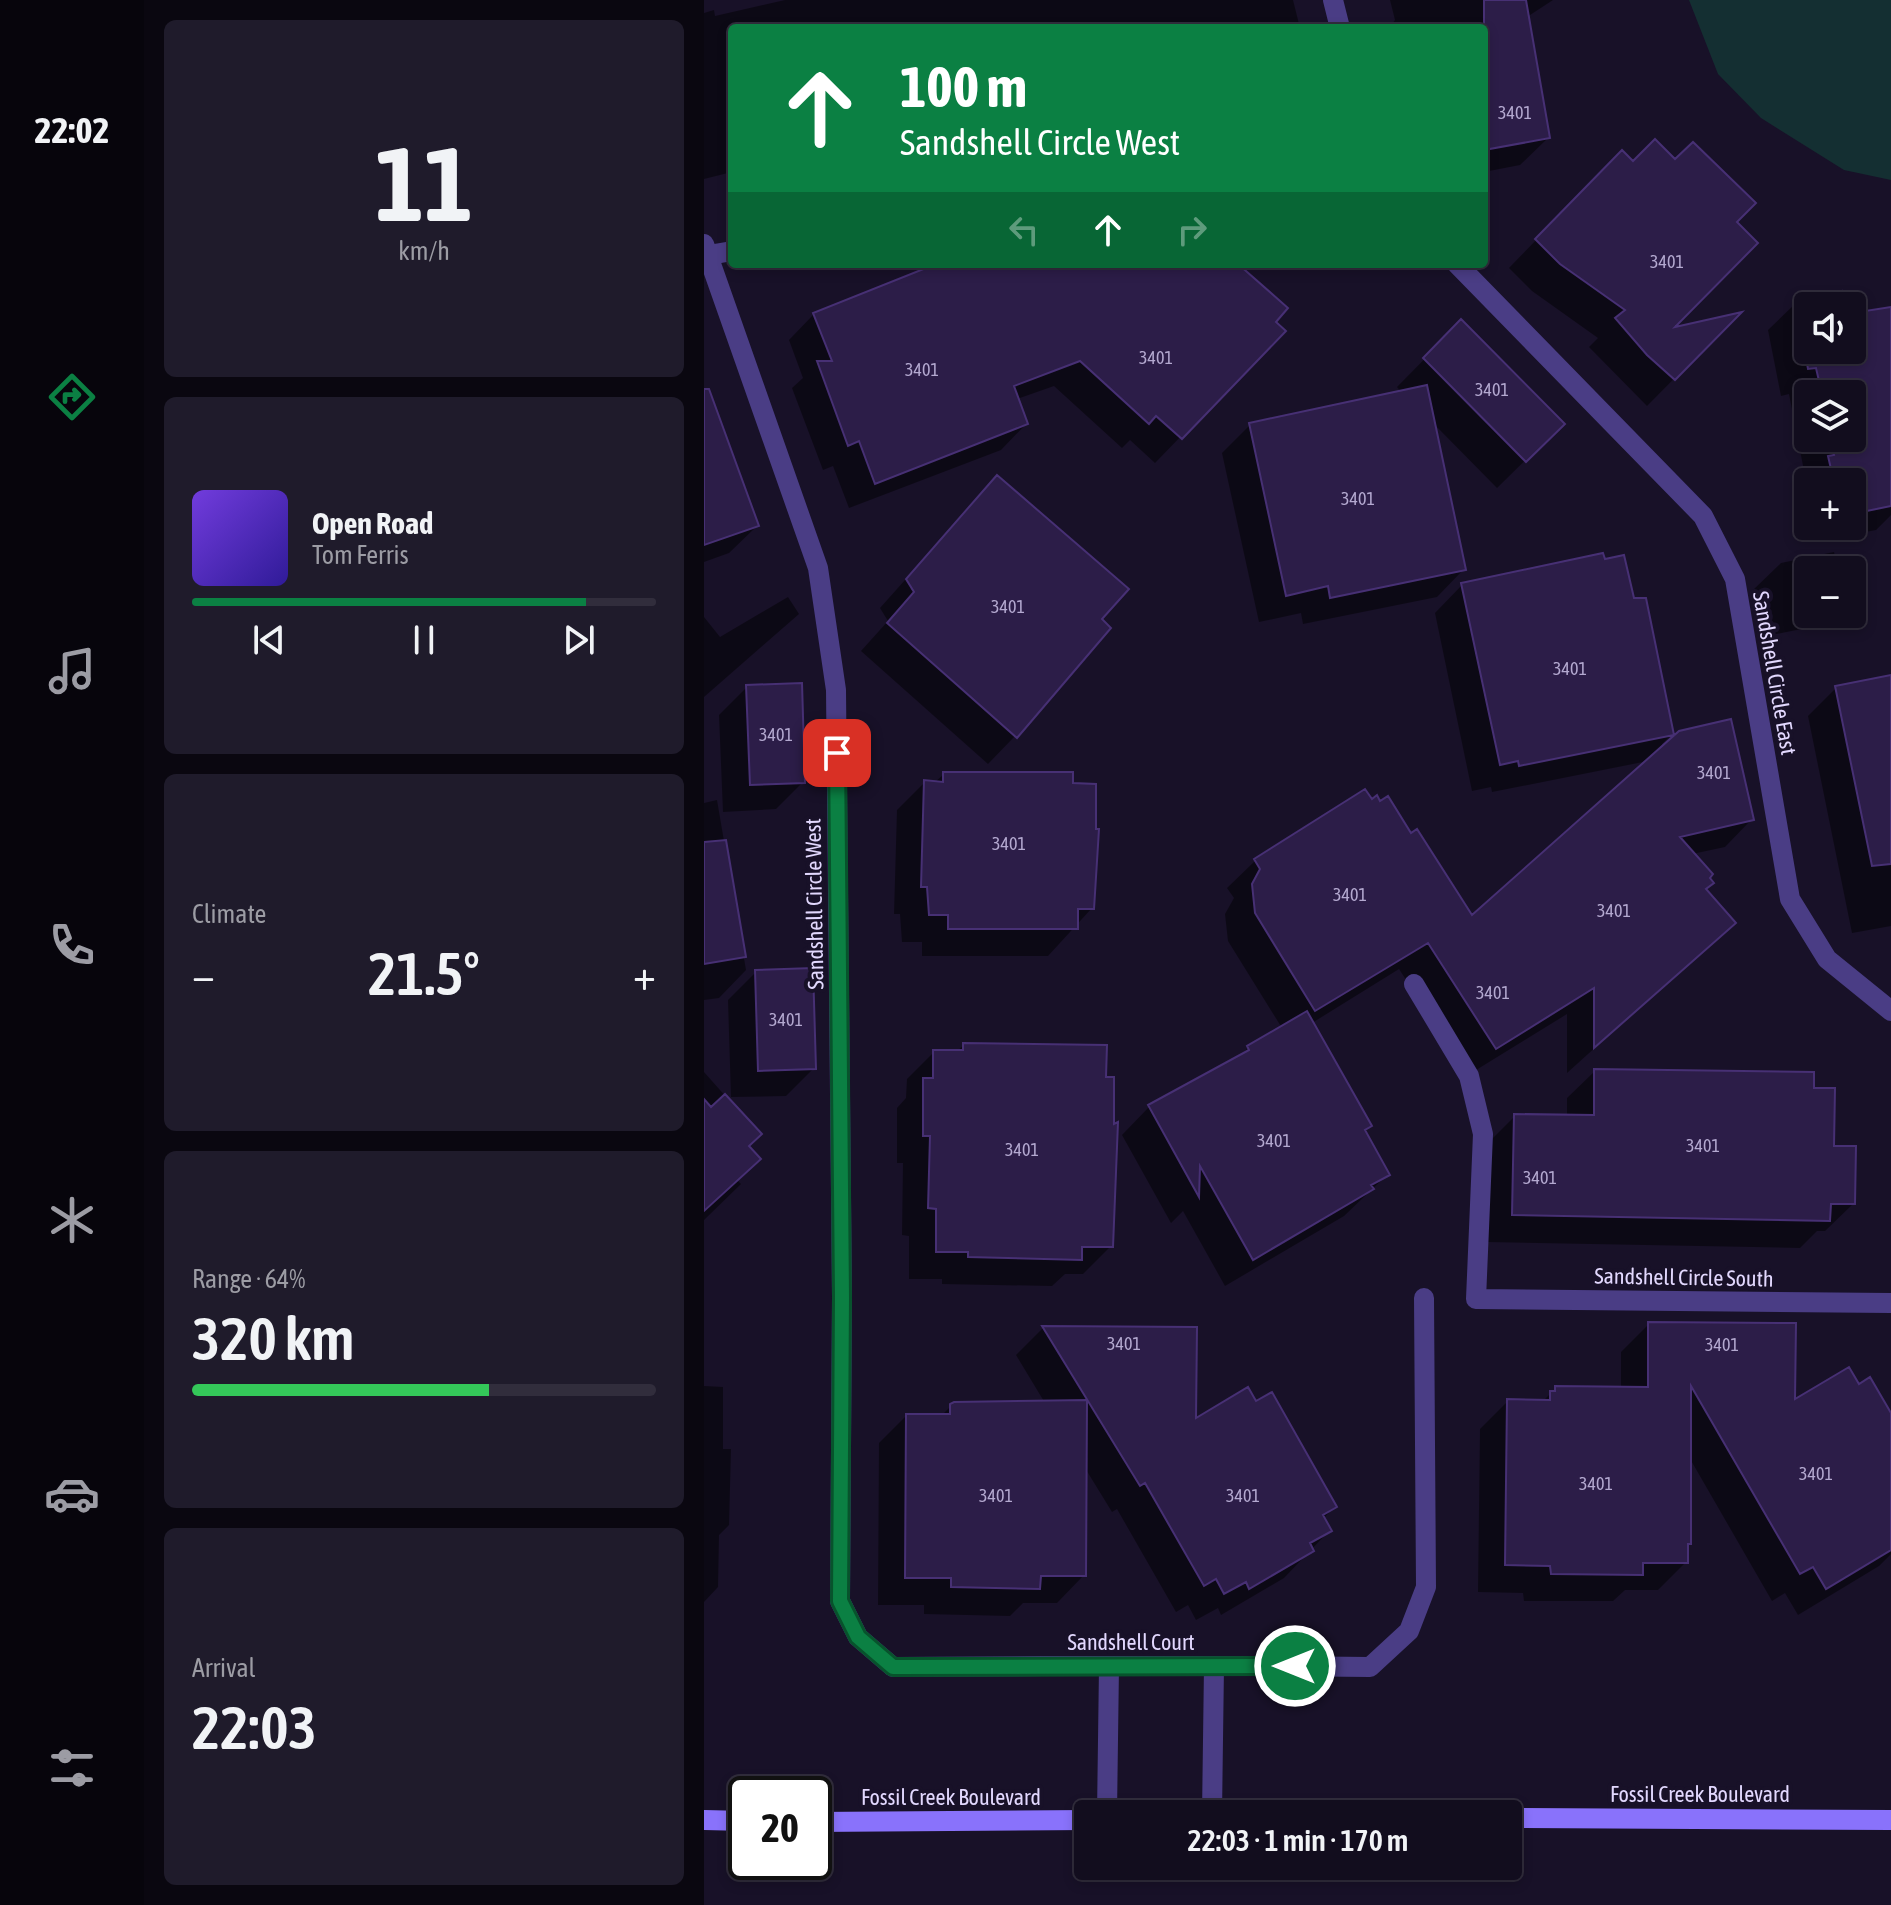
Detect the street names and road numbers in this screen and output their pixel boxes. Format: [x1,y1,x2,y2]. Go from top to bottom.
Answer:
street label: Sandshell Circle East [1748,589,1802,757]
street label: Sandshell Circle West [800,818,828,990]
street label: Sandshell Circle South [1594,1262,1774,1292]
street label: Sandshell Court [1067,1629,1195,1655]
street label: Fossil Creek Boulevard [1610,1781,1790,1807]
street label: Fossil Creek Boulevard [861,1784,1041,1810]

